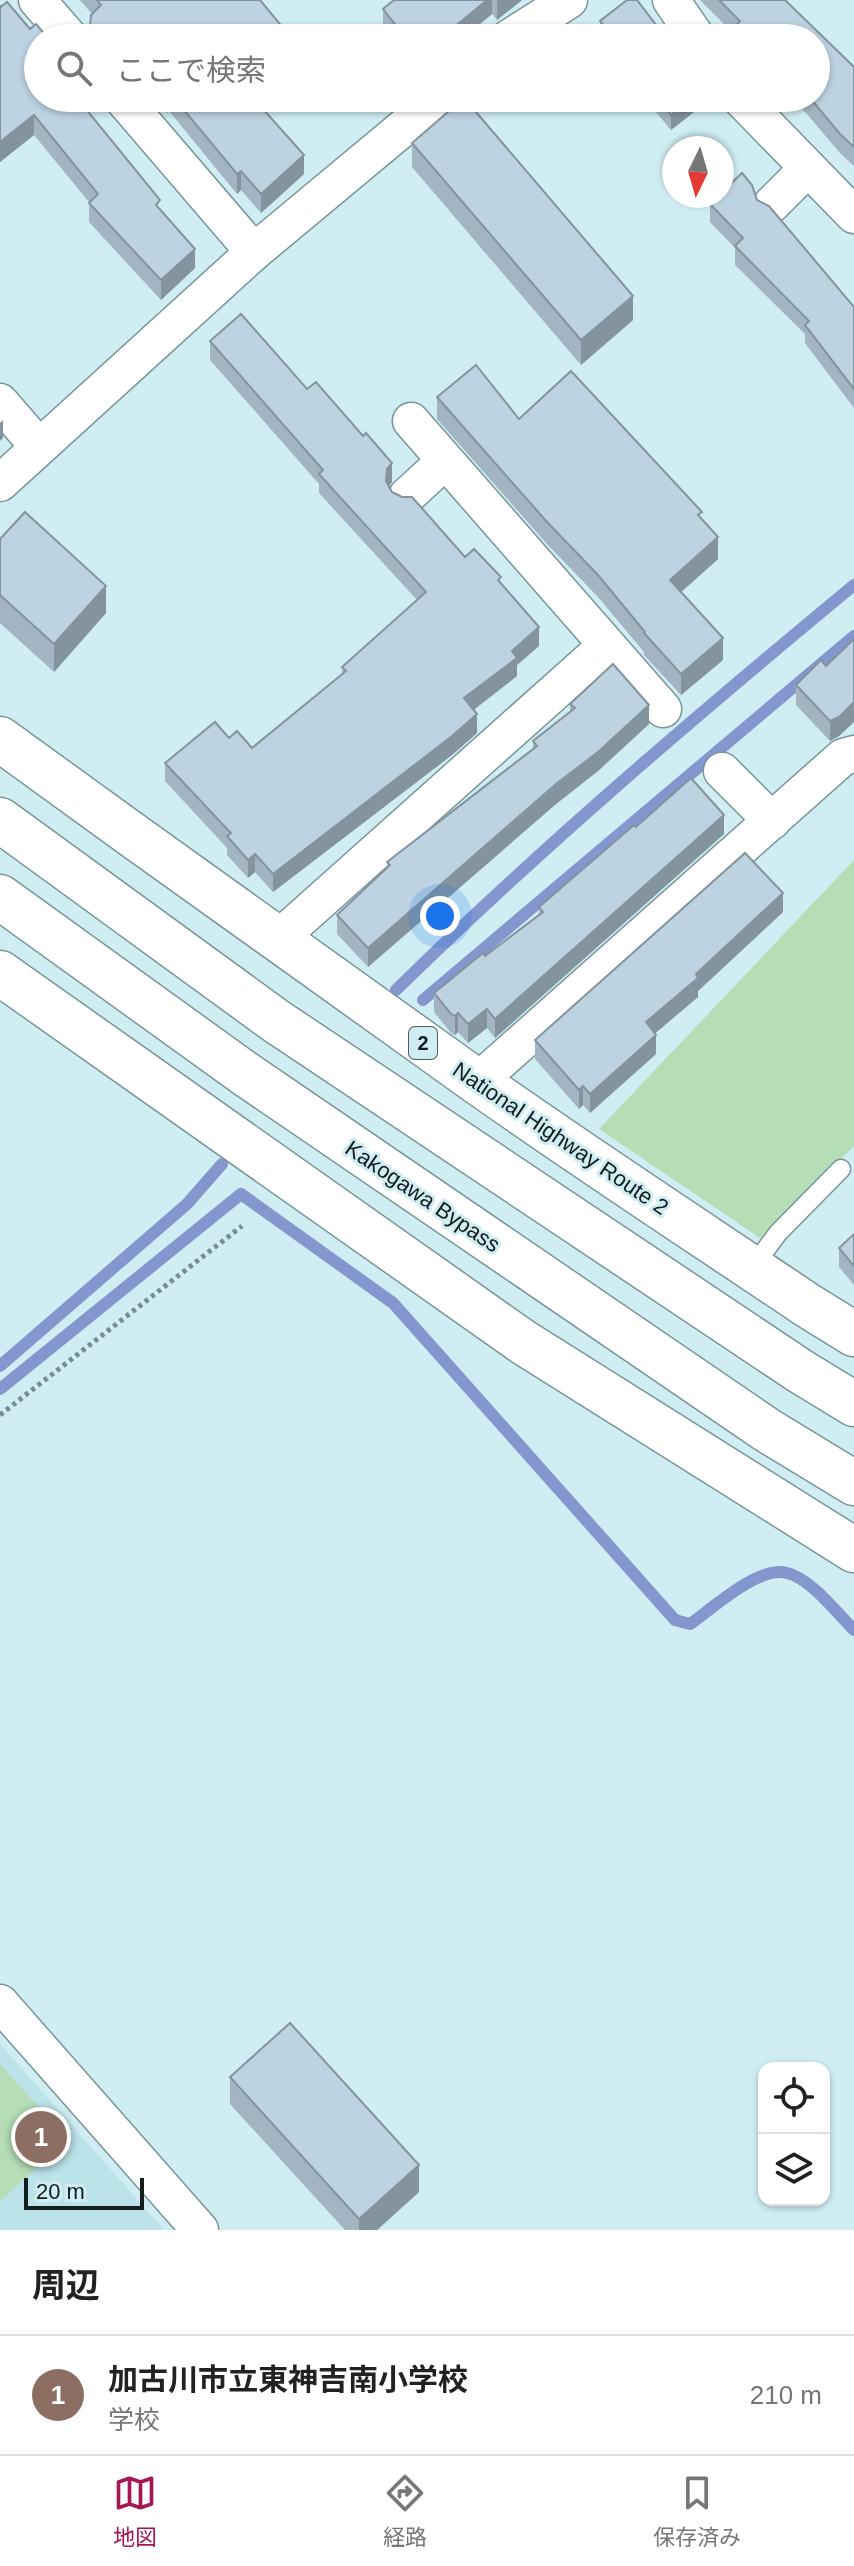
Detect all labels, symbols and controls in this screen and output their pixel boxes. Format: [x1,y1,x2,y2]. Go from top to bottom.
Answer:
search box [24,24,830,112]
icon: search [52,46,96,90]
text: ここで検索 [116,54,266,87]
north arrow [662,136,734,208]
your location [420,896,460,936]
road number: 2 [409,1027,437,1059]
street label: National Highway Route 2 [448,1057,673,1220]
street label: Kakogawa Bypass [341,1135,505,1257]
map controls [758,2062,830,2206]
button: locate [758,2062,830,2134]
pin: 1 [15,2107,67,2167]
button: layers [758,2134,830,2206]
scale bar [24,2174,144,2210]
text: 20 m [36,2179,85,2204]
text: 周辺 [32,2266,100,2304]
text: 加古川市立東神吉南小学校 [108,2363,468,2396]
text: 1 [51,2380,65,2410]
text: 210 m [750,2380,822,2410]
text: 学校 [108,2405,160,2435]
tab: 地図 [113,2471,157,2551]
tab: 経路 [383,2471,427,2551]
tab: 保存済み [653,2471,741,2551]

